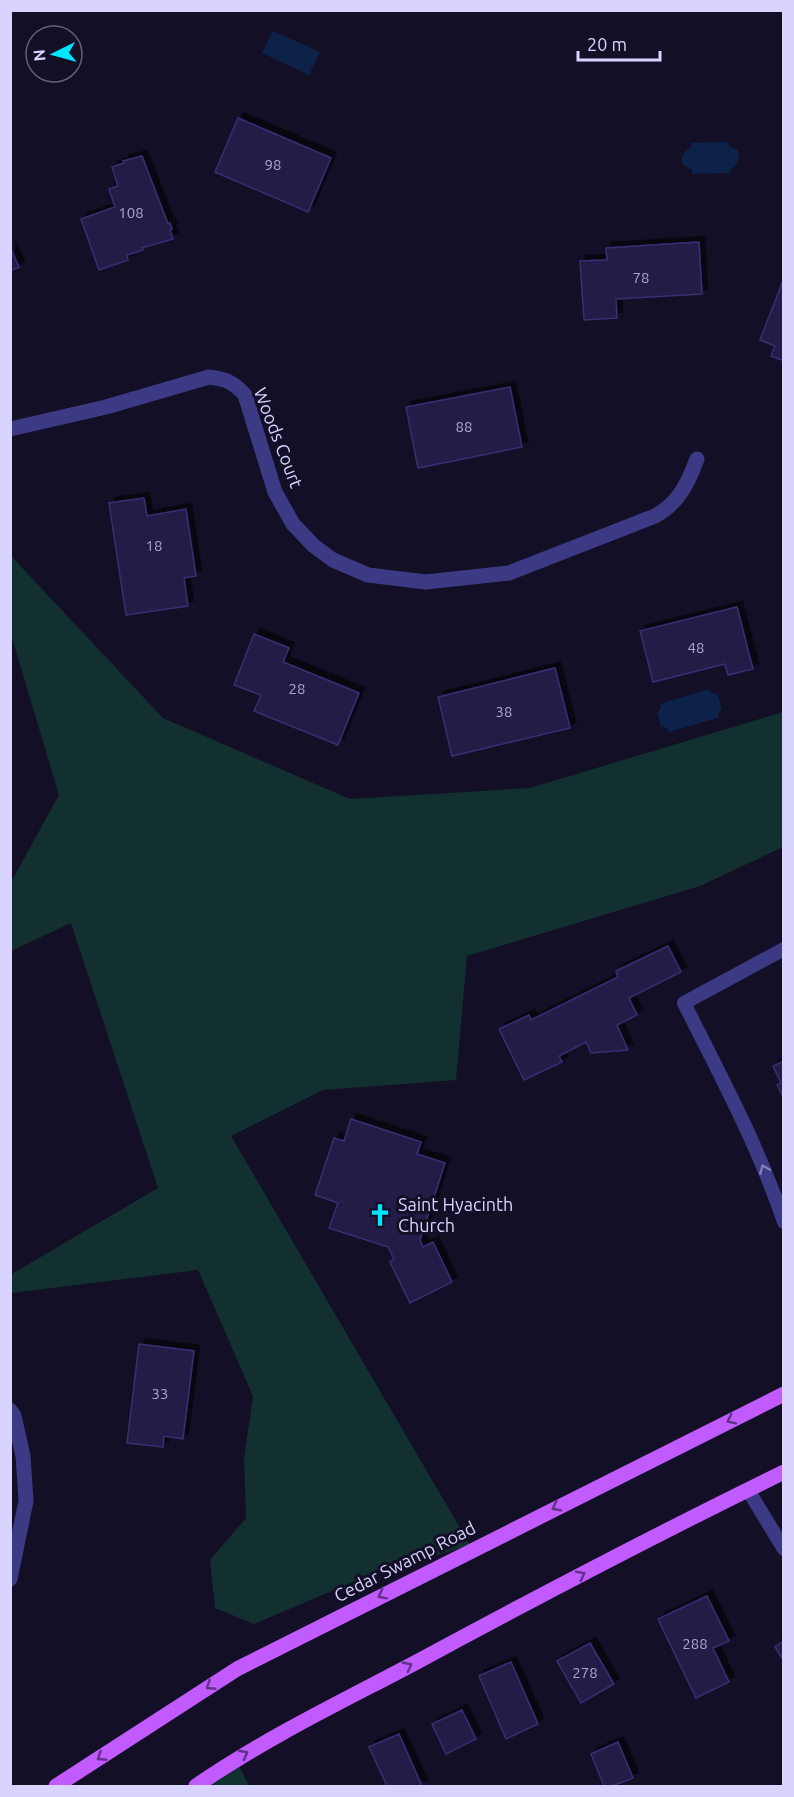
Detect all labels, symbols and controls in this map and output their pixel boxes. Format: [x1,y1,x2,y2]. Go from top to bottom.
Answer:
north arrow [24,24,84,84]
scale bar [578,24,660,62]
text: 20 m [587,34,627,54]
text: N [30,49,49,62]
house number: 98 [265,156,281,173]
house number: 108 [118,204,144,221]
house number: 78 [633,269,649,286]
street label: Woods Court [251,385,307,491]
house number: 88 [456,418,472,435]
house number: 18 [146,537,162,554]
house number: 48 [688,639,704,656]
house number: 28 [289,680,305,697]
house number: 38 [496,703,512,720]
one-way arrow [759,1165,771,1176]
place label: Saint Hyacinth Church [398,1194,513,1235]
church icon: Saint Hyacinth Church [367,1202,393,1228]
house number: 33 [152,1385,168,1402]
one-way arrow [726,1413,737,1425]
one-way arrow [552,1500,563,1511]
street label: Cedar Swamp Road [331,1517,479,1605]
one-way arrow [574,1571,585,1582]
one-way arrow [378,1588,389,1599]
house number: 288 [682,1635,708,1652]
one-way arrow [402,1662,412,1673]
house number: 278 [572,1664,598,1681]
one-way arrow [206,1679,217,1690]
one-way arrow [97,1750,107,1762]
one-way arrow [238,1750,248,1761]

